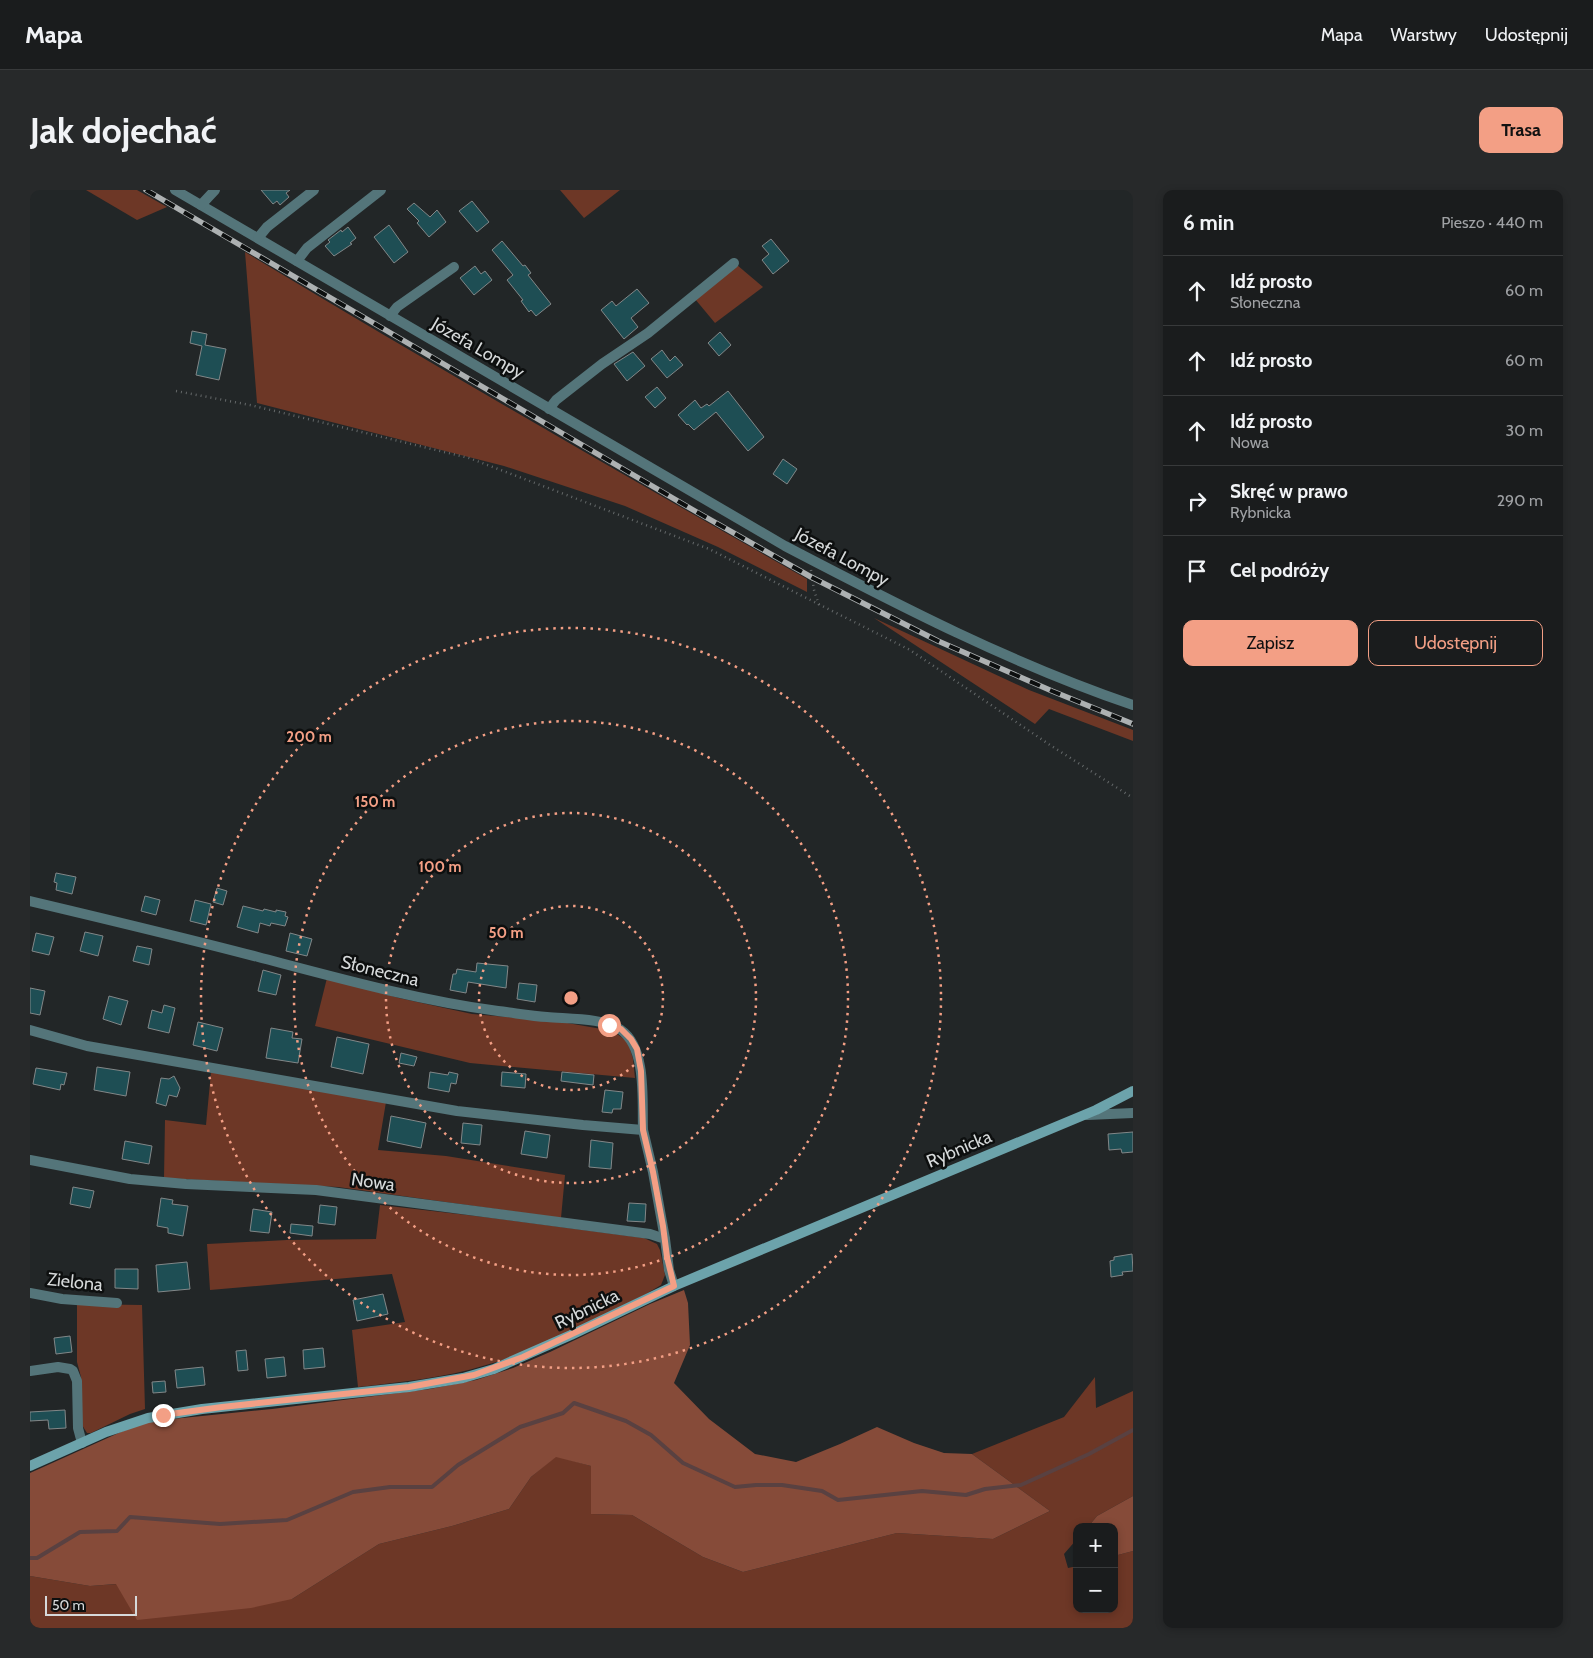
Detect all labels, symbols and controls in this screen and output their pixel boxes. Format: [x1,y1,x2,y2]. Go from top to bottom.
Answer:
text: Mapa [25,20,82,49]
text: Mapa [1321,24,1363,46]
text: Warstwy [1391,24,1457,46]
text: Udostępnij [1485,24,1568,46]
button: Trasa [1479,107,1563,153]
text: Jak dojechać [30,109,217,152]
text: 6 min [1183,210,1234,235]
text: Pieszo · 440 m [1441,213,1543,232]
text: Idź prosto [1230,270,1312,293]
icon: ahead [1183,277,1211,305]
text: 60 m [1505,281,1543,300]
text: Słoneczna [1230,293,1300,312]
street label: Józefa Lompy [427,312,528,383]
icon: ahead [1183,347,1211,375]
text: Idź prosto [1230,349,1312,372]
text: 60 m [1505,351,1543,370]
text: Idź prosto [1230,410,1312,433]
icon: ahead [1183,417,1211,445]
text: 30 m [1506,421,1543,440]
text: Nowa [1230,433,1269,452]
text: Skręć w prawo [1230,480,1348,503]
icon: right [1183,487,1211,515]
text: 290 m [1497,491,1543,510]
text: Rybnicka [1230,503,1291,522]
street label: Józefa Lompy [790,523,893,591]
icon: arrive [1183,557,1211,585]
text: Cel podróży [1230,559,1329,582]
button: Zapisz [1183,620,1358,666]
button: Udostępnij [1368,620,1543,666]
text: 200 m [286,728,332,746]
text: 150 m [355,793,395,811]
text: 100 m [418,858,462,876]
text: 50 m [488,924,524,942]
street label: Słoneczna [339,951,421,991]
centre of rings [562,989,580,1007]
route start [598,1014,621,1037]
street label: Rybnicka [923,1125,995,1173]
street label: Nowa [350,1168,397,1196]
street label: Zielona [46,1268,104,1296]
street label: Rybnicka [551,1284,623,1334]
route end [152,1404,175,1427]
map controls [1073,1523,1118,1613]
button: + [1073,1523,1118,1568]
button: − [1073,1568,1118,1613]
scale bar [45,1593,138,1616]
text: 50 m [52,1596,85,1614]

